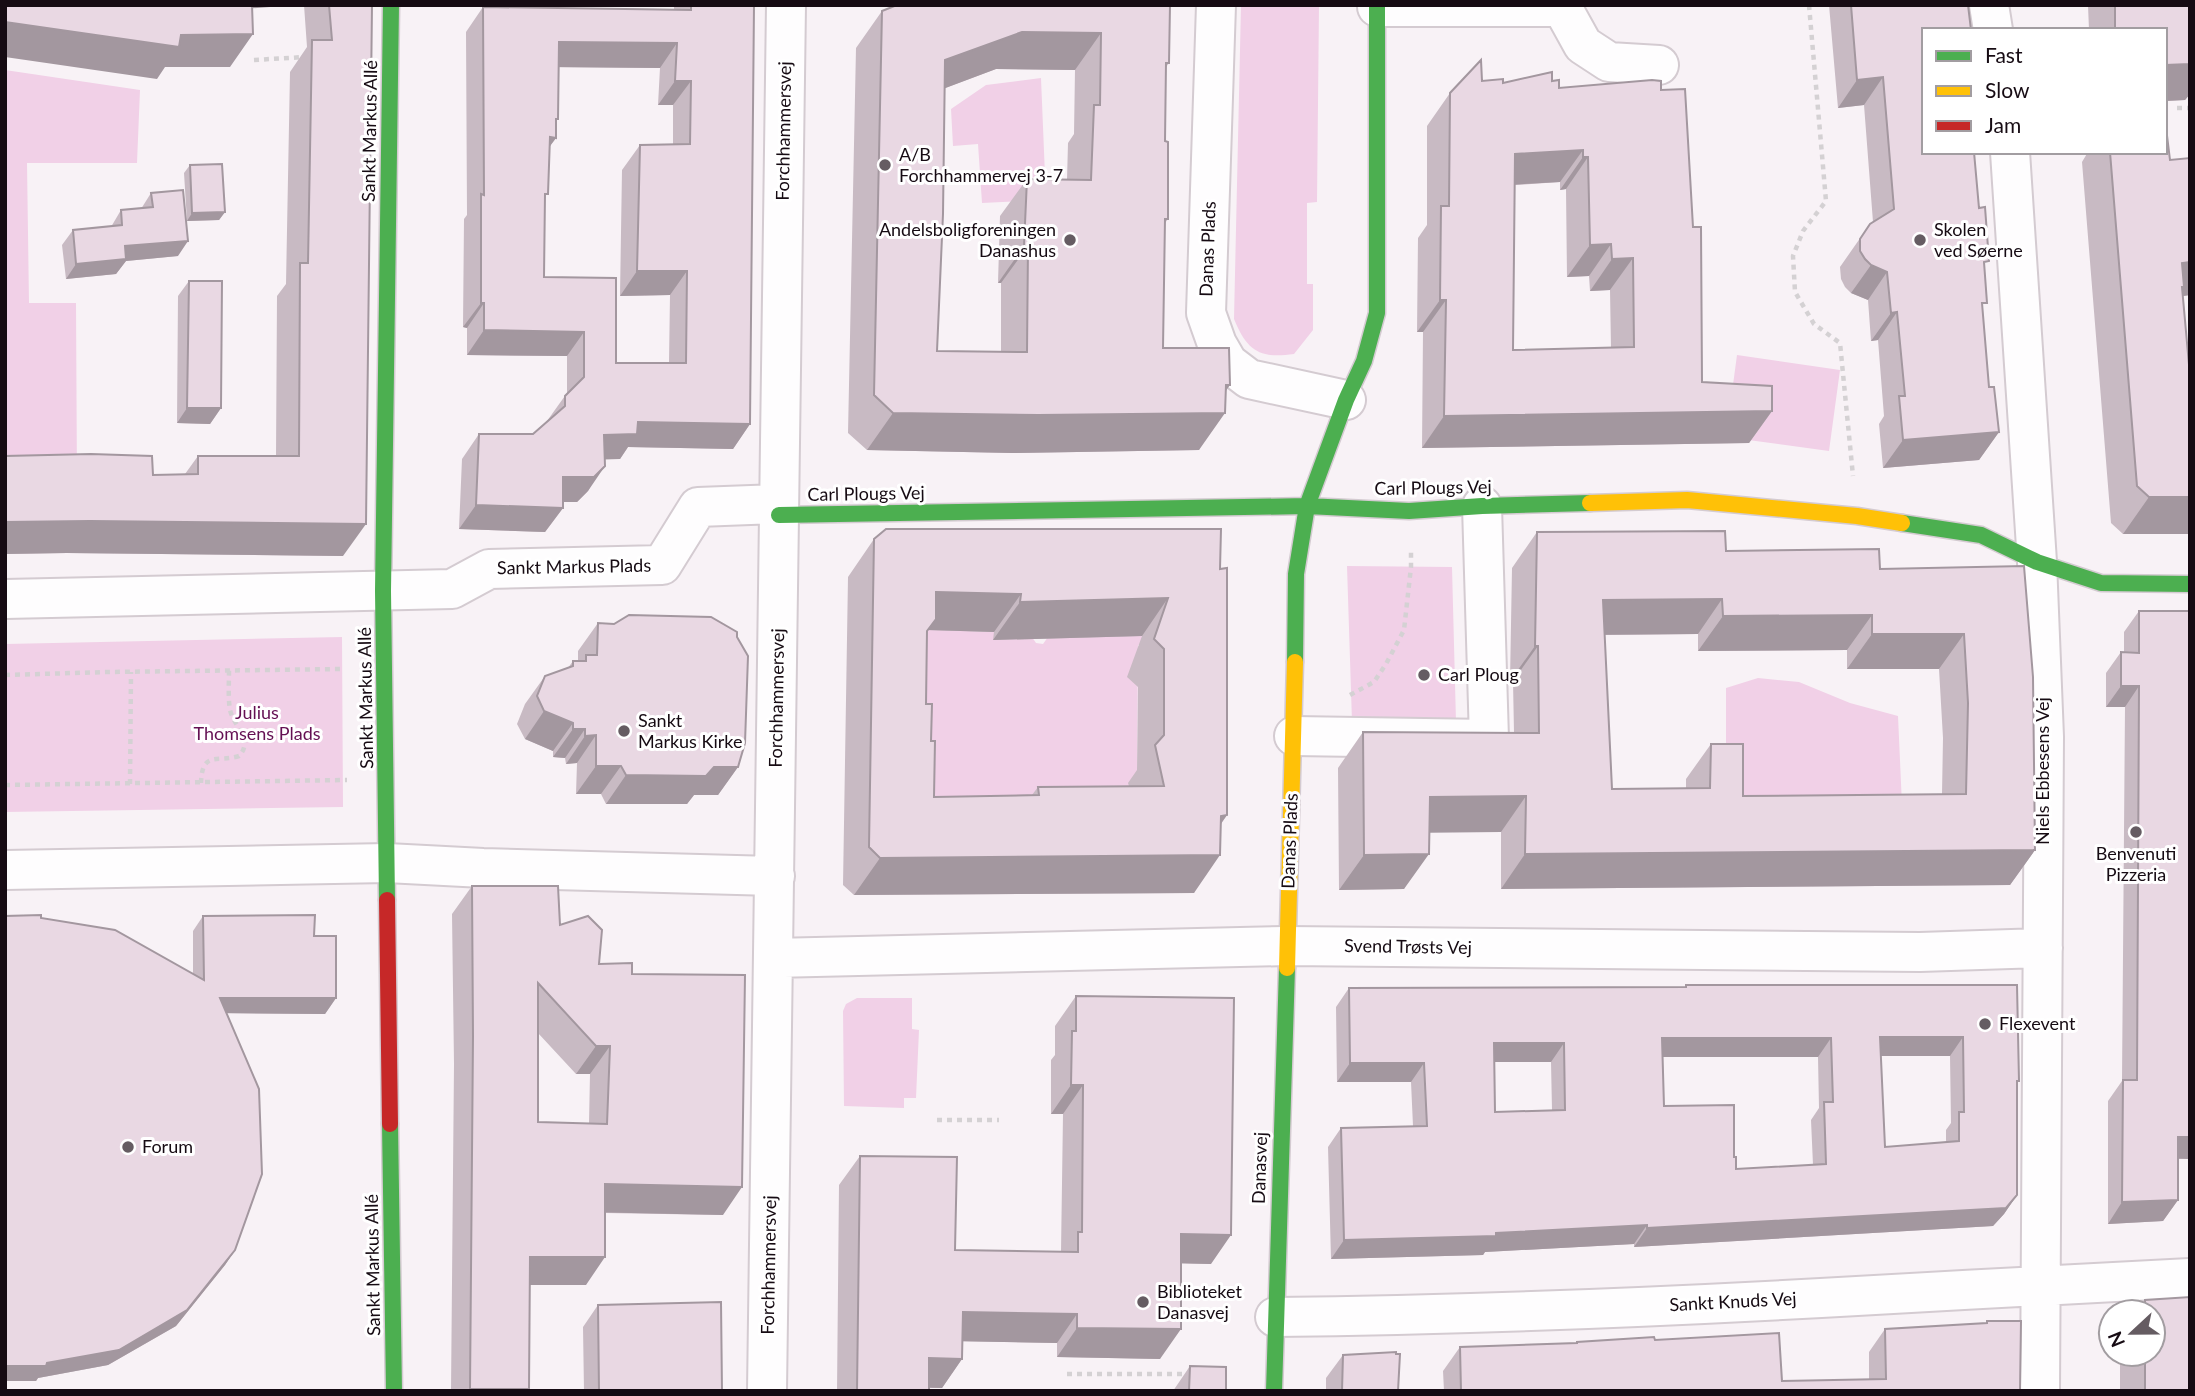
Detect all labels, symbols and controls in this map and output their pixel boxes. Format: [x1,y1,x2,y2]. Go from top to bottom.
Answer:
legend [1922,28,2167,154]
text: Fast [1985,42,2023,67]
street label: Sankt Markus Allé [357,60,381,202]
street label: Forchhammersvej [771,61,795,201]
text: Slow [1985,77,2030,102]
text: Jam [1985,112,2021,137]
place label: A/B Forchhammervej 3-7 [899,143,1063,186]
marker: A/B Forchhammervej 3-7 [877,157,893,173]
street label: Danas Plads [1194,201,1220,297]
place label: Andelsboligforeningen Danashus [879,218,1056,261]
place label: Skolen ved Søerne [1934,218,2023,261]
marker: Andelsboligforeningen Danashus [1062,232,1078,248]
marker: Skolen ved Søerne [1912,232,1928,248]
street label: Carl Plougs Vej [1374,475,1492,499]
street label: Carl Plougs Vej [807,481,925,505]
street label: Sankt Markus Plads [497,554,651,578]
street label: Sankt Markus Allé [353,627,377,769]
street label: Forchhammersvej [764,628,788,768]
place label: Carl Ploug [1438,663,1519,685]
marker: Carl Ploug [1416,667,1432,683]
street label: Niels Ebbesens Vej [2031,697,2053,845]
park label: Julius Thomsens Plads [193,701,321,744]
place label: Sankt Markus Kirke [638,709,742,752]
marker: Sankt Markus Kirke [616,723,632,739]
street label: Danas Plads [1276,793,1302,889]
marker: Benvenuti Pizzeria [2128,824,2144,840]
place label: Benvenuti Pizzeria [2096,842,2176,885]
street label: Svend Trøsts Vej [1344,934,1472,958]
place label: Flexevent [1999,1012,2076,1034]
marker: Flexevent [1977,1016,1993,1032]
street label: Danasvej [1247,1132,1271,1204]
place label: Forum [142,1135,193,1157]
marker: Forum [120,1139,136,1155]
street label: Sankt Markus Allé [360,1194,384,1336]
street label: Forchhammersvej [756,1195,780,1335]
place label: Biblioteket Danasvej [1157,1280,1242,1323]
street label: Sankt Knuds Vej [1669,1287,1797,1315]
marker: Biblioteket Danasvej [1135,1294,1151,1310]
north arrow [2097,1298,2167,1368]
text: N [2102,1328,2129,1351]

